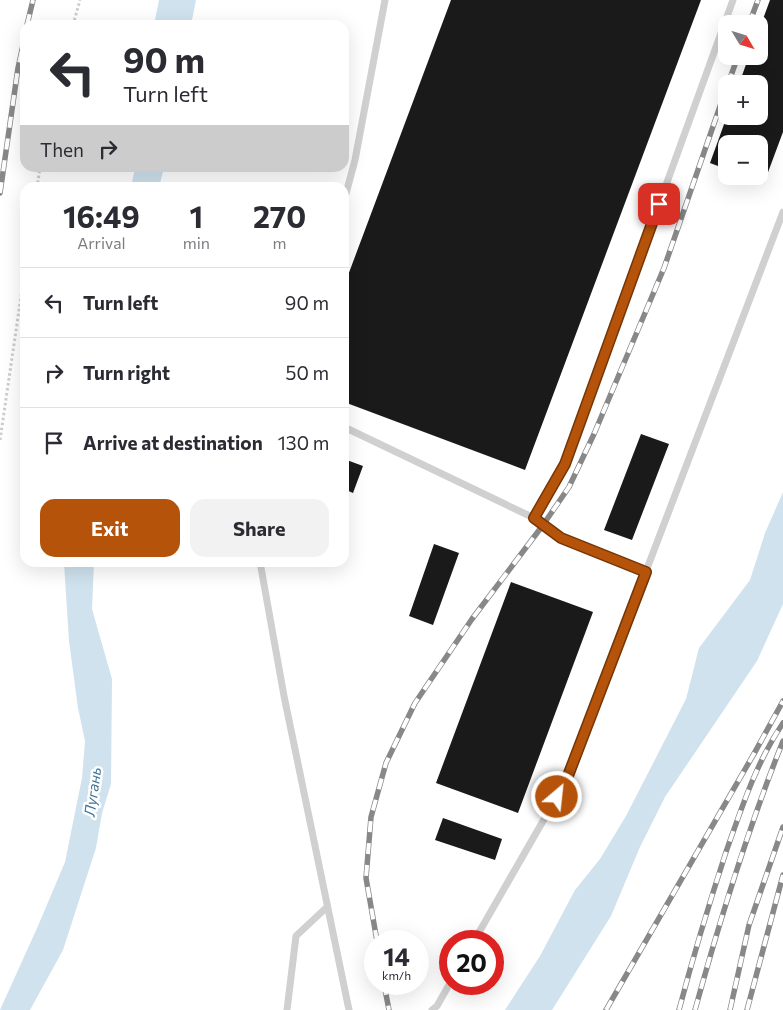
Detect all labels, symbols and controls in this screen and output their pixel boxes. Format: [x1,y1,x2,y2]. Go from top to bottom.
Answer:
north arrow [718,15,768,65]
map controls [718,15,768,185]
text: 90 m [123,37,205,80]
icon: left [40,40,105,105]
button: + [718,75,768,125]
text: Turn left [123,80,208,107]
icon: right [94,135,122,163]
button: − [718,135,768,185]
text: Then [40,138,84,161]
pin [638,183,680,225]
icon: arrive [645,190,673,218]
text: 16:49 [63,197,140,234]
text: 1 [190,197,203,234]
text: 270 [253,197,306,234]
text: Arrival [77,233,126,252]
text: min [183,233,210,252]
text: m [273,233,287,252]
icon: left [40,289,68,317]
text: Turn left [83,291,158,314]
text: 90 m [285,291,329,314]
icon: right [40,359,68,387]
text: Turn right [83,361,170,384]
text: 50 m [285,361,329,384]
icon: arrive [40,429,68,457]
text: Arrive at destination [83,431,263,454]
text: 130 m [278,431,329,454]
button: Exit [40,499,180,557]
button: Share [190,499,329,557]
water label: Лугань [80,766,104,819]
position arrow [530,770,582,822]
speed limit sign: 20 [439,930,504,995]
text: 14 [383,941,410,971]
text: km/h [382,968,411,982]

